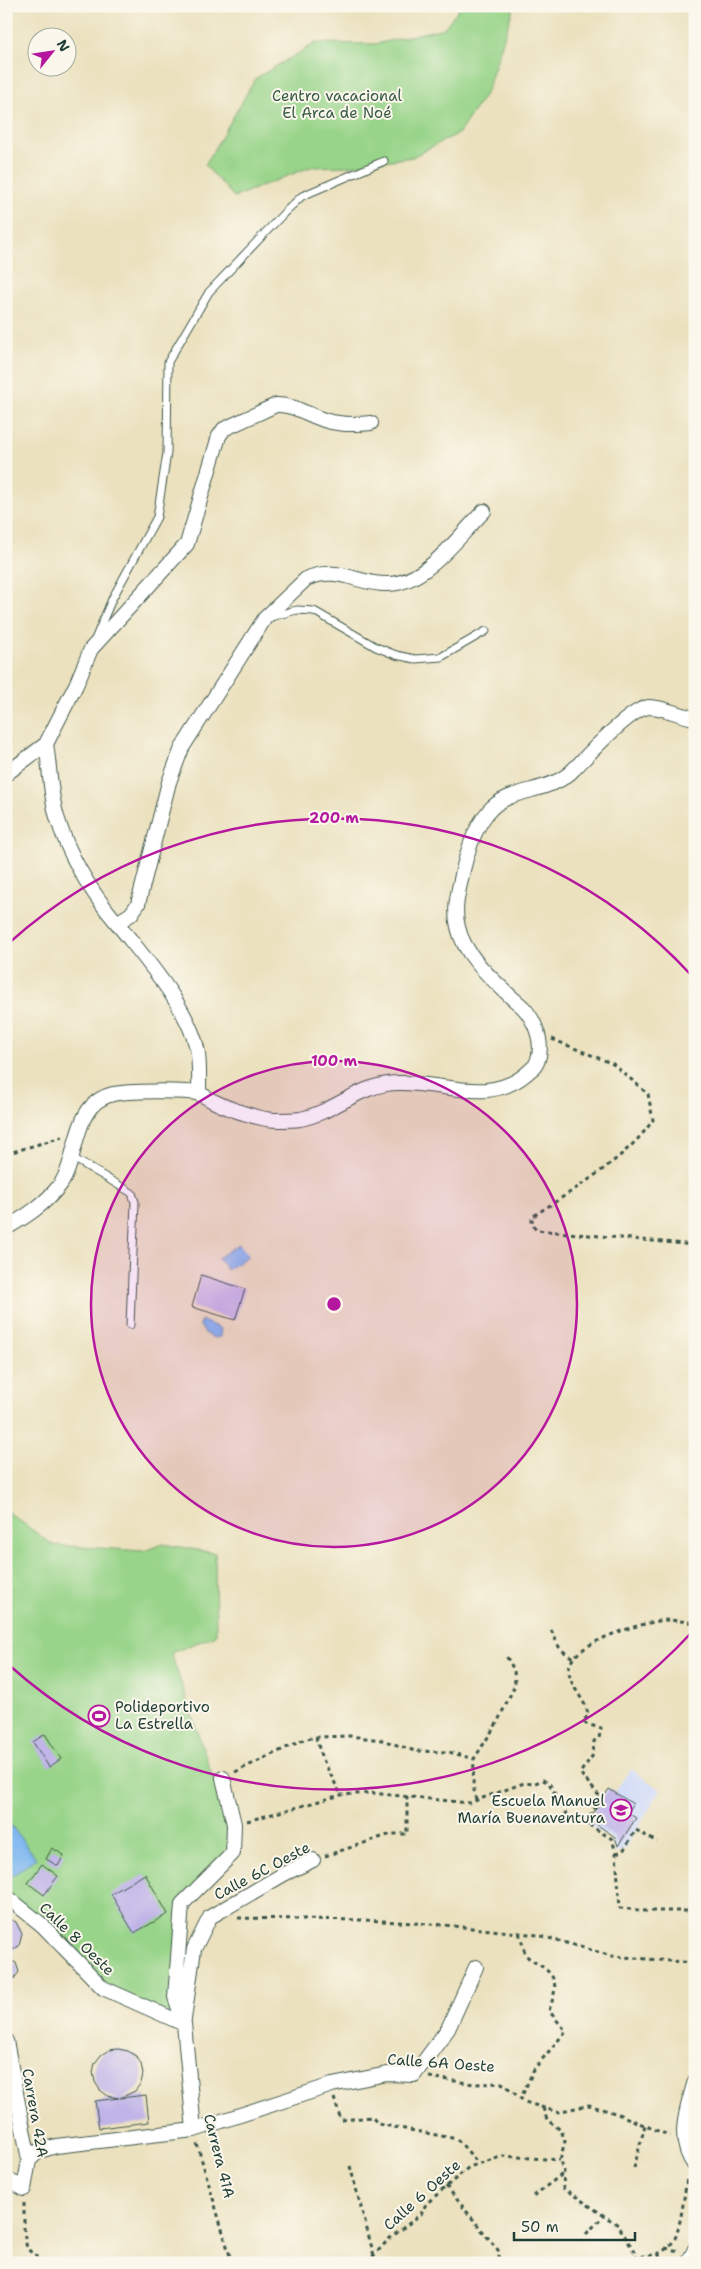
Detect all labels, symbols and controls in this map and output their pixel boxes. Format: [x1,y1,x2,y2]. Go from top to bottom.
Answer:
north arrow [28,28,78,78]
text: N [53,36,74,55]
park label: Centro vacacional El Arca de Noé [272,86,402,123]
text: 200 m [309,808,359,828]
text: 100 m [311,1051,357,1071]
centre of rings [325,1295,343,1313]
place label: Polideportivo La Estrella [115,1697,210,1734]
sports icon: Polideportivo La Estrella [87,1704,111,1728]
place label: Escuela Manuel María Buenaventura [457,1791,606,1828]
school or university icon: Escuela Manuel María Buenaventura [609,1798,633,1822]
street label: Calle 6C Oeste [210,1837,314,1905]
street label: Calle 8 Oeste [35,1898,119,1980]
street label: Calle 6A Oeste [387,2049,495,2077]
street label: Carrera 42A [17,2067,53,2159]
street label: Carrera 41A [199,2112,239,2200]
street label: Calle 6 Oeste [379,2155,465,2235]
scale bar [514,2209,635,2241]
text: 50 m [521,2217,559,2237]

